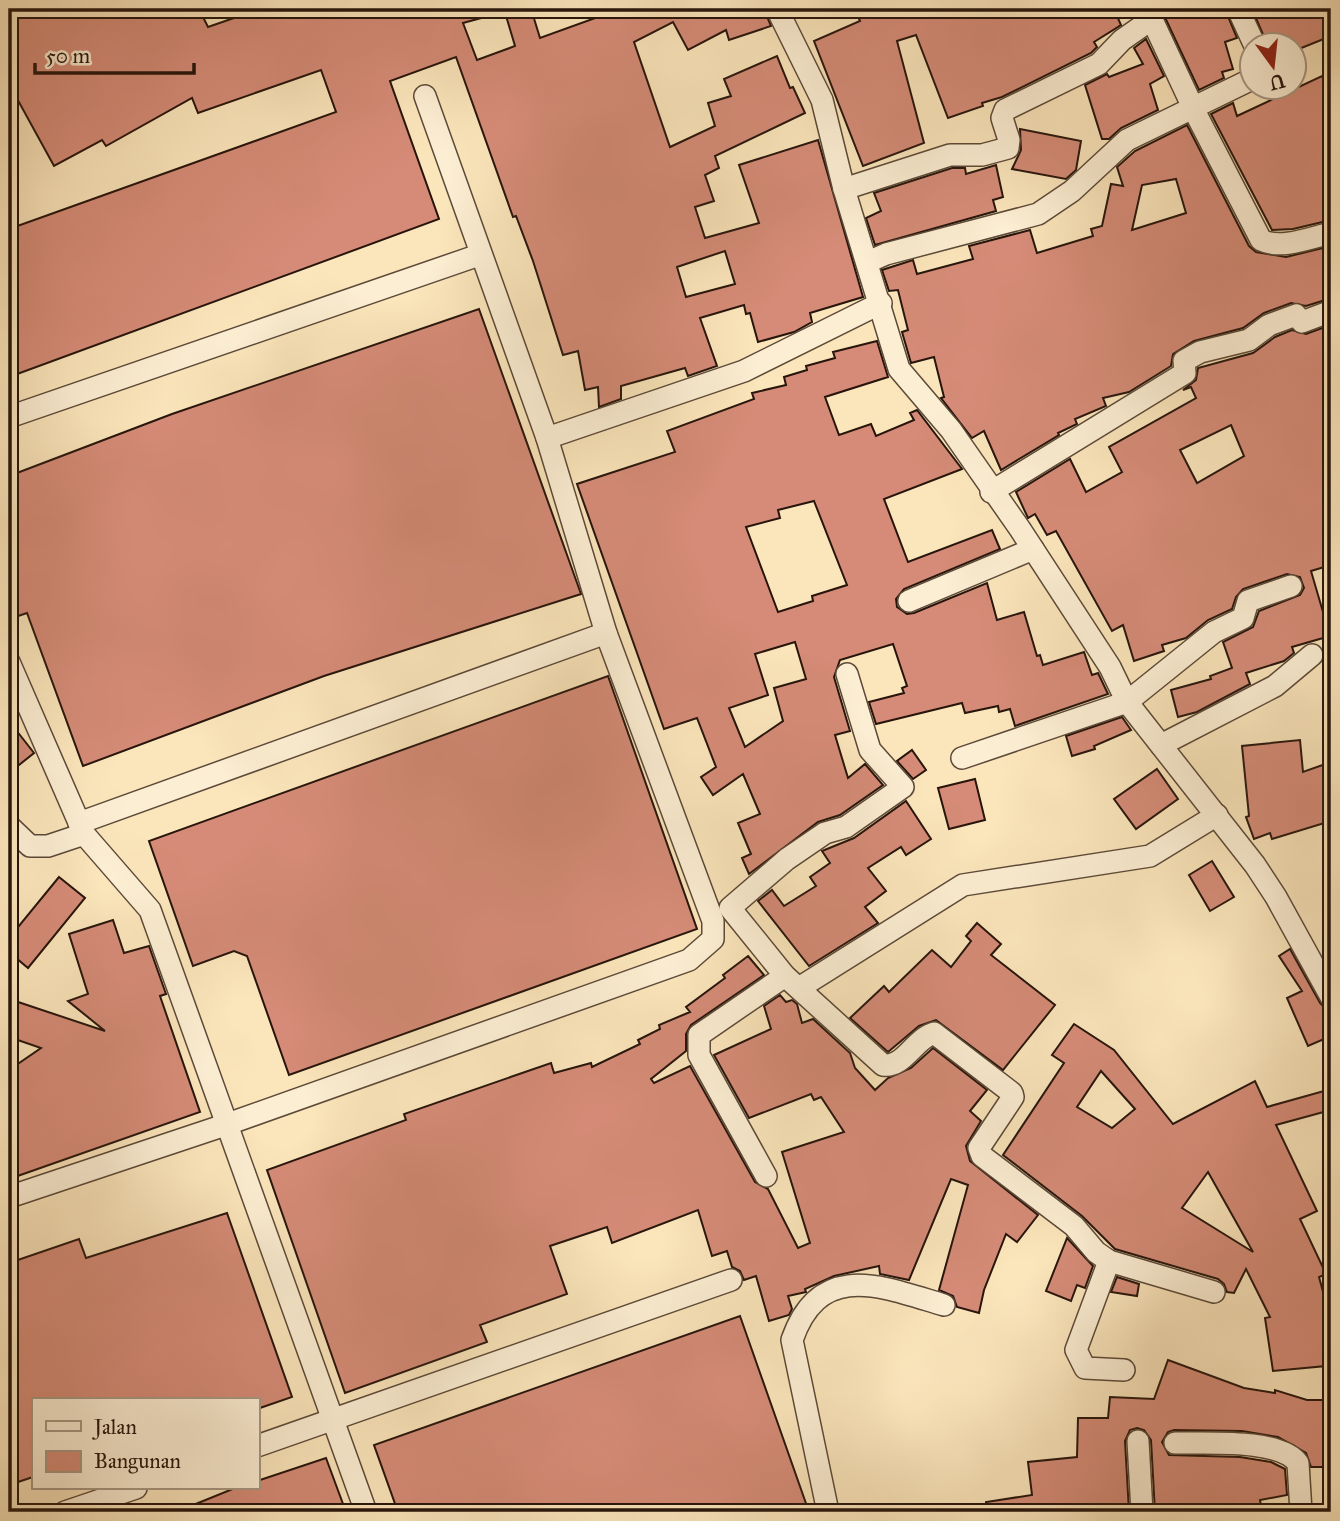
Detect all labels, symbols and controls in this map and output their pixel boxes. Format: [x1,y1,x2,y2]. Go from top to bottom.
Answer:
scale bar [35,32,194,76]
north arrow [1238,32,1308,102]
text: 50 m [46,43,91,69]
text: U [1266,69,1287,95]
legend [32,1398,259,1490]
text: Jalan [92,1414,137,1440]
text: Bangunan [94,1448,181,1474]

